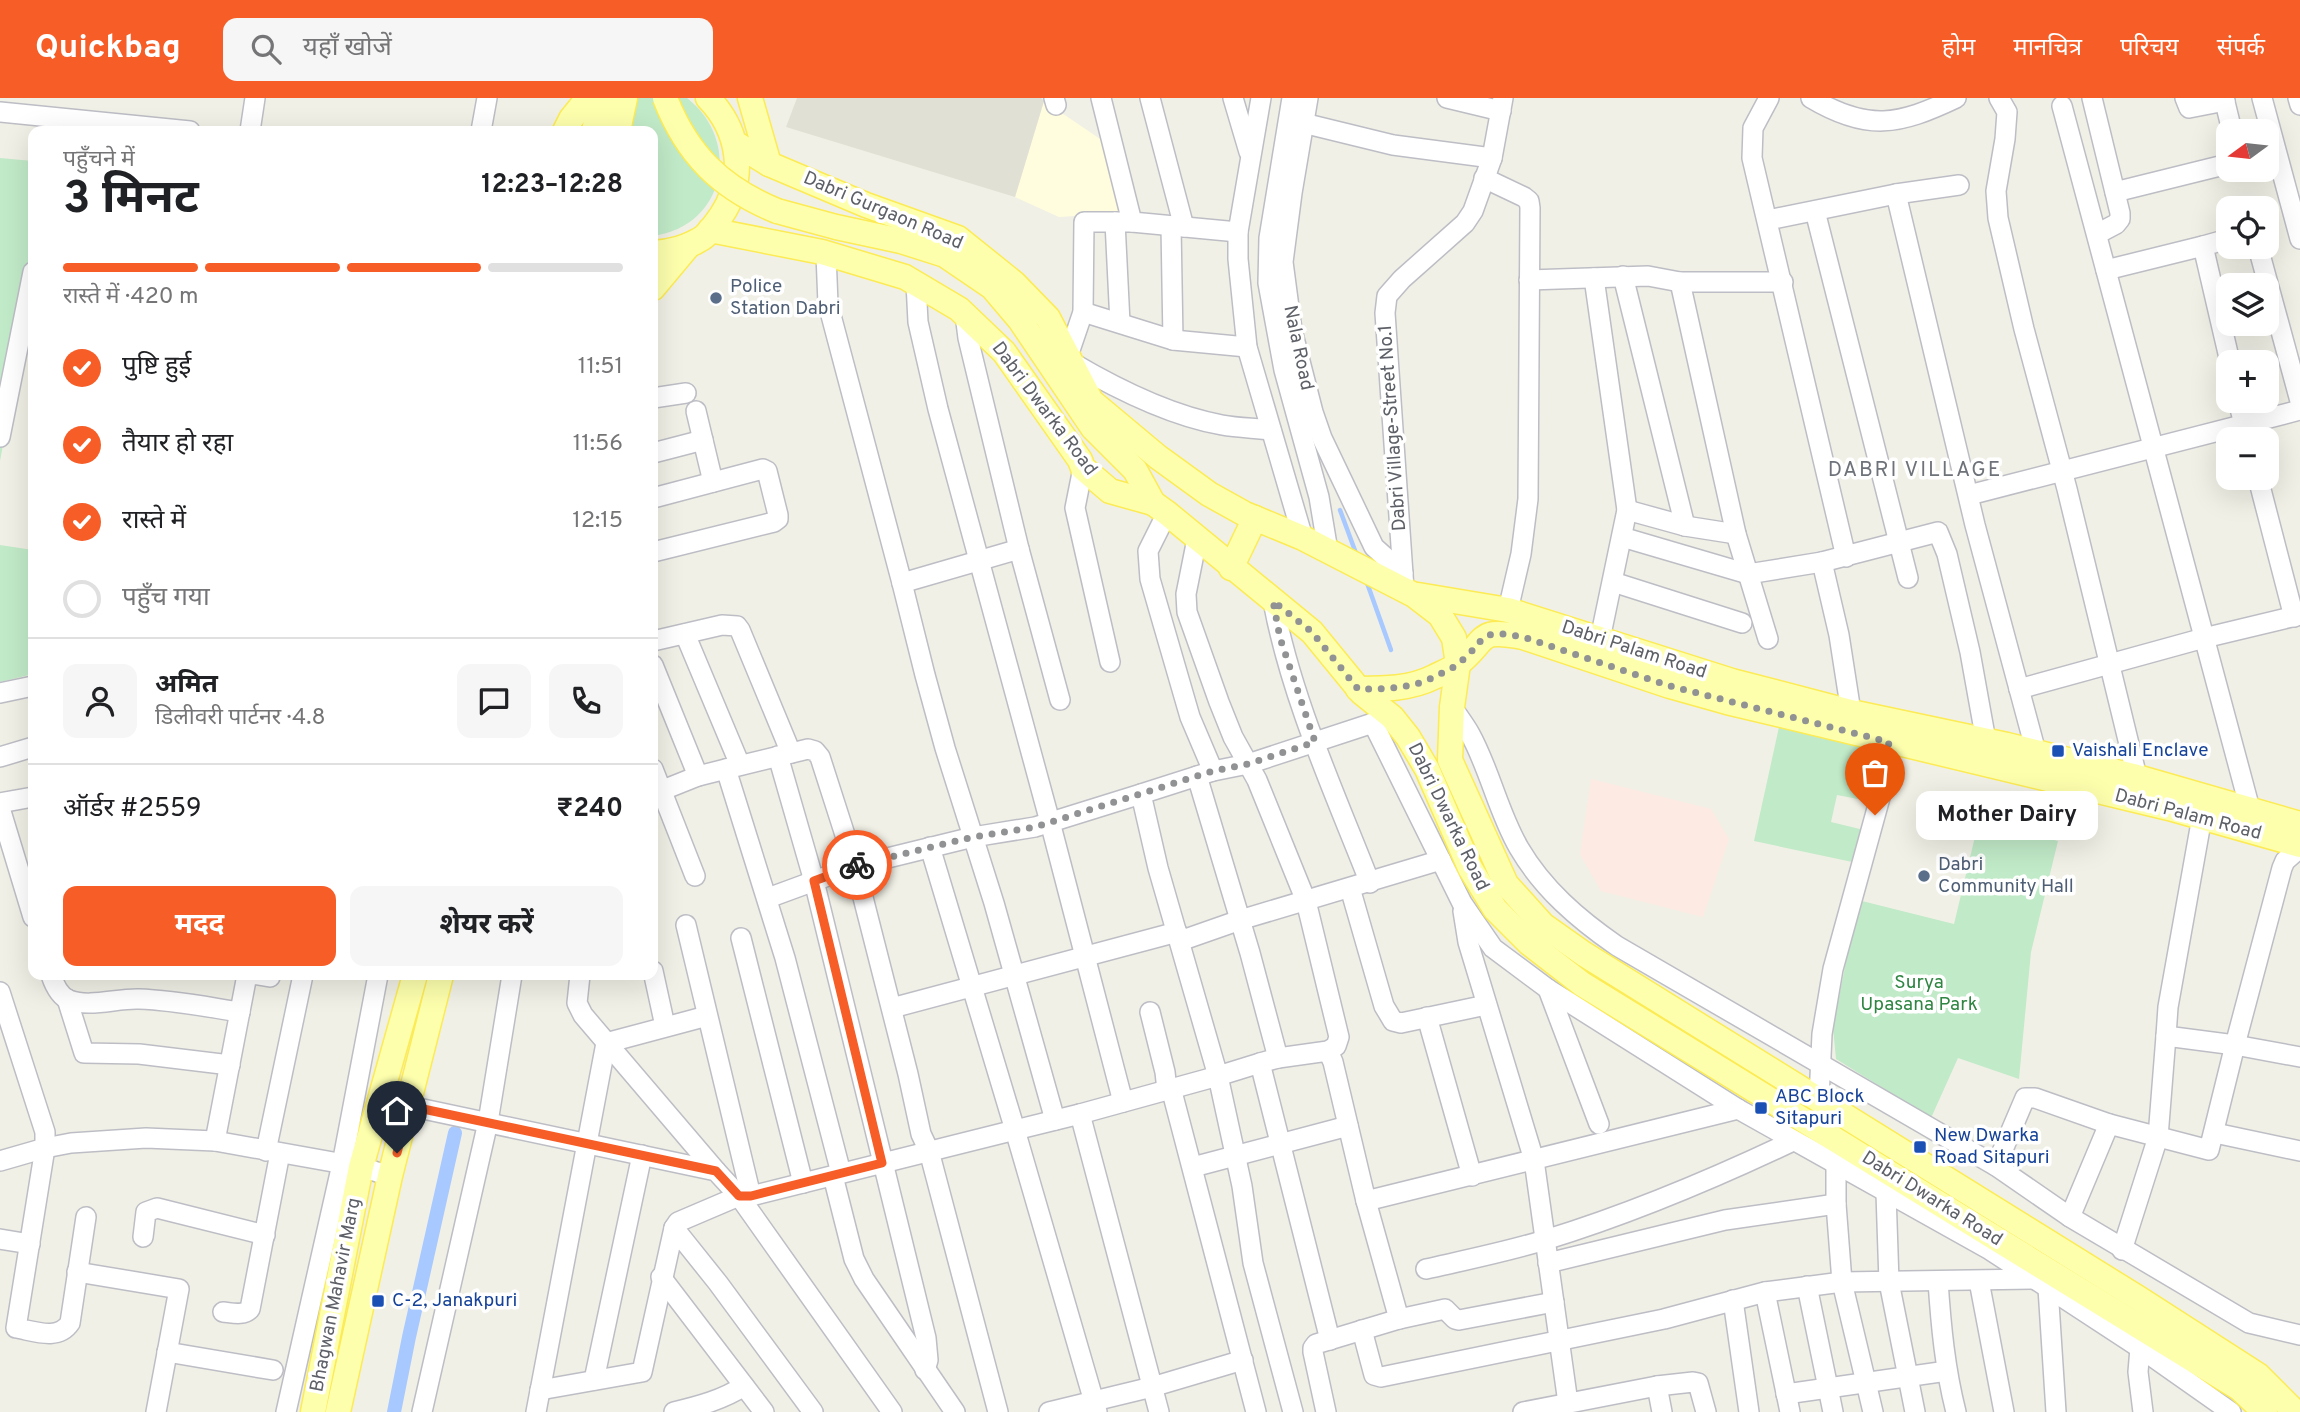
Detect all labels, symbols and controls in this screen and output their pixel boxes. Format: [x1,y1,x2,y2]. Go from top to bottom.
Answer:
search box [223,18,713,81]
text: Quickbag [35,28,181,70]
icon: search [247,30,285,68]
text: यहाँ खोजें [303,32,392,65]
text: होम [1942,34,1975,64]
text: मानचित्र [2013,34,2082,64]
text: परिचय [2120,34,2179,64]
text: संपर्क [2217,34,2265,64]
north arrow [2216,119,2278,182]
map controls [2216,119,2279,490]
text: पहुँचने में [63,146,135,175]
street label: Dabri Gurgaon Road [799,166,967,256]
text: 12:23–12:28 [481,169,623,202]
text: 3 मिनट [63,171,199,230]
button: locate [2216,196,2279,259]
button: layers [2216,273,2279,336]
place label: Police Station Dabri [730,275,841,321]
text: रास्ते में · 420 m [63,283,198,312]
marker: Police Station Dabri [708,290,724,306]
street label: Nala Road [1277,303,1319,393]
street label: Dabri Village-Street No.1 [1374,324,1412,532]
street label: Dabri Dwarka Road [986,337,1102,481]
icon: check [63,349,101,387]
button: + [2216,350,2279,413]
text: पुष्टि हुई [122,351,191,384]
text: 11:51 [578,353,623,382]
icon: check [63,426,101,464]
button: − [2216,427,2279,490]
text: तैयार हो रहा [122,428,233,461]
text: 11:56 [573,430,623,459]
district label: DABRI VILLAGE [1828,457,2002,484]
icon: check [63,503,101,541]
text: रास्ते में [122,505,186,538]
text: 12:15 [572,507,623,536]
text: पहुँच गया [122,582,210,615]
street label: Dabri Palam Road [1558,615,1710,685]
button: person [63,664,137,738]
button: chat [457,664,531,738]
button: phone [549,664,623,738]
text: अमित [155,669,218,702]
text: डिलीवरी पार्टनर · 4.8 [155,704,325,733]
street label: Dabri Dwarka Road [1402,739,1494,895]
place label: Vaishali Enclave [2072,739,2208,763]
pin [1845,743,1905,815]
marker: Vaishali Enclave [2050,743,2066,759]
icon: bag [1856,754,1894,792]
street label: Dabri Palam Road [2112,784,2264,846]
callout: Mother Dairy [1917,790,2099,840]
text: ऑर्डर #2559 [63,793,201,826]
text: ₹240 [556,793,623,826]
text: Mother Dairy [1937,801,2077,830]
courier [822,830,892,900]
icon: bike [838,846,876,884]
place label: Dabri Community Hall [1938,853,2074,899]
marker: Dabri Community Hall [1916,868,1932,884]
button: मदद [63,886,336,966]
button: शेयर करें [350,886,623,966]
park label: Surya Upasana Park [1860,971,1978,1017]
pin [367,1081,427,1153]
place label: ABC Block Sitapuri [1775,1085,1865,1131]
icon: home [378,1092,416,1130]
marker: ABC Block Sitapuri [1753,1100,1769,1116]
place label: New Dwarka Road Sitapuri [1934,1124,2050,1170]
marker: New Dwarka Road Sitapuri [1912,1139,1928,1155]
street label: Dabri Dwarka Road [1857,1146,2007,1252]
street label: Bhagwan Mahavir Marg [305,1196,367,1394]
place label: C-2, Janakpuri [392,1289,517,1313]
marker: C-2, Janakpuri [370,1293,386,1309]

